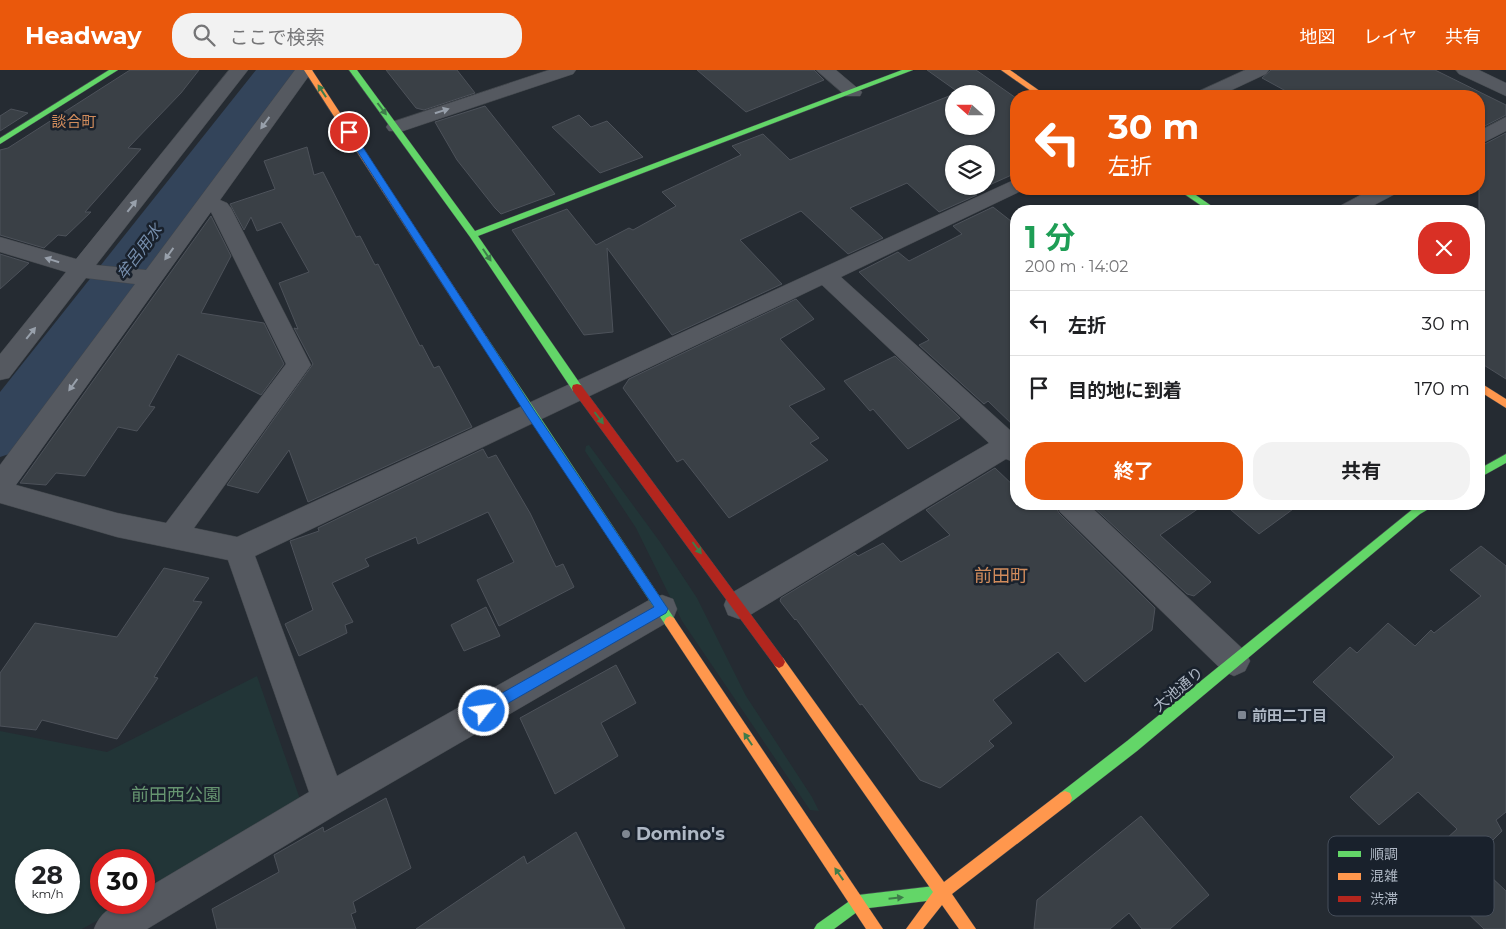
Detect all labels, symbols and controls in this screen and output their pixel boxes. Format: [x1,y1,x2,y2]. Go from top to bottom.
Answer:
search box [172,13,522,58]
text: Headway [25,21,142,50]
icon: search [190,21,218,49]
text: ここで検索 [230,26,325,49]
text: 地図 [1300,26,1336,48]
text: レイヤ [1364,26,1417,48]
text: 共有 [1445,26,1481,48]
one-way arrow [318,85,327,98]
north arrow [945,85,995,135]
map controls [945,85,995,195]
one-way arrow [377,102,388,115]
text: 30 m [1108,105,1199,148]
one-way arrow [435,107,450,115]
icon: left [1025,110,1090,175]
pin [328,111,370,153]
district label: 談合町 [51,112,97,131]
one-way arrow [260,116,270,130]
icon: arrive [335,118,363,146]
button: layers [945,145,995,195]
text: 左折 [1108,153,1152,180]
one-way arrow [127,199,137,213]
water label: 牟呂用水 [112,219,167,283]
text: 1 分 [1025,219,1075,256]
button: close [1418,222,1470,274]
one-way arrow [164,247,174,261]
one-way arrow [482,249,492,262]
one-way arrow [44,256,59,264]
text: 200 m · 14:02 [1025,257,1128,276]
icon: left [1025,309,1053,337]
text: 30 m [1422,312,1470,335]
text: 左折 [1068,314,1106,337]
one-way arrow [25,327,36,340]
icon: arrive [1025,374,1053,402]
text: 170 m [1415,377,1470,400]
one-way arrow [68,378,78,392]
text: 目的地に到着 [1068,379,1182,402]
one-way arrow [594,411,605,424]
button: 終了 [1025,442,1243,500]
button: 共有 [1253,442,1470,500]
one-way arrow [691,541,702,554]
district label: 前田町 [974,565,1028,587]
street label: 大池通り [1149,662,1207,716]
position arrow [457,684,509,736]
place label: 前田二丁目 [1252,706,1327,725]
marker: 前田二丁目 [1236,709,1248,721]
one-way arrow [744,732,753,745]
park label: 前田西公園 [131,784,221,806]
place label: Domino's [636,823,725,845]
marker: Domino's [620,828,632,840]
legend [1328,836,1494,916]
text: 順調 [1370,845,1398,863]
speed limit sign: 30 [90,849,155,914]
text: 28 [32,860,63,890]
one-way arrow [834,867,844,880]
text: 混雑 [1370,867,1398,885]
text: km/h [31,886,64,901]
text: 渋滞 [1370,890,1398,908]
one-way arrow [889,894,905,902]

